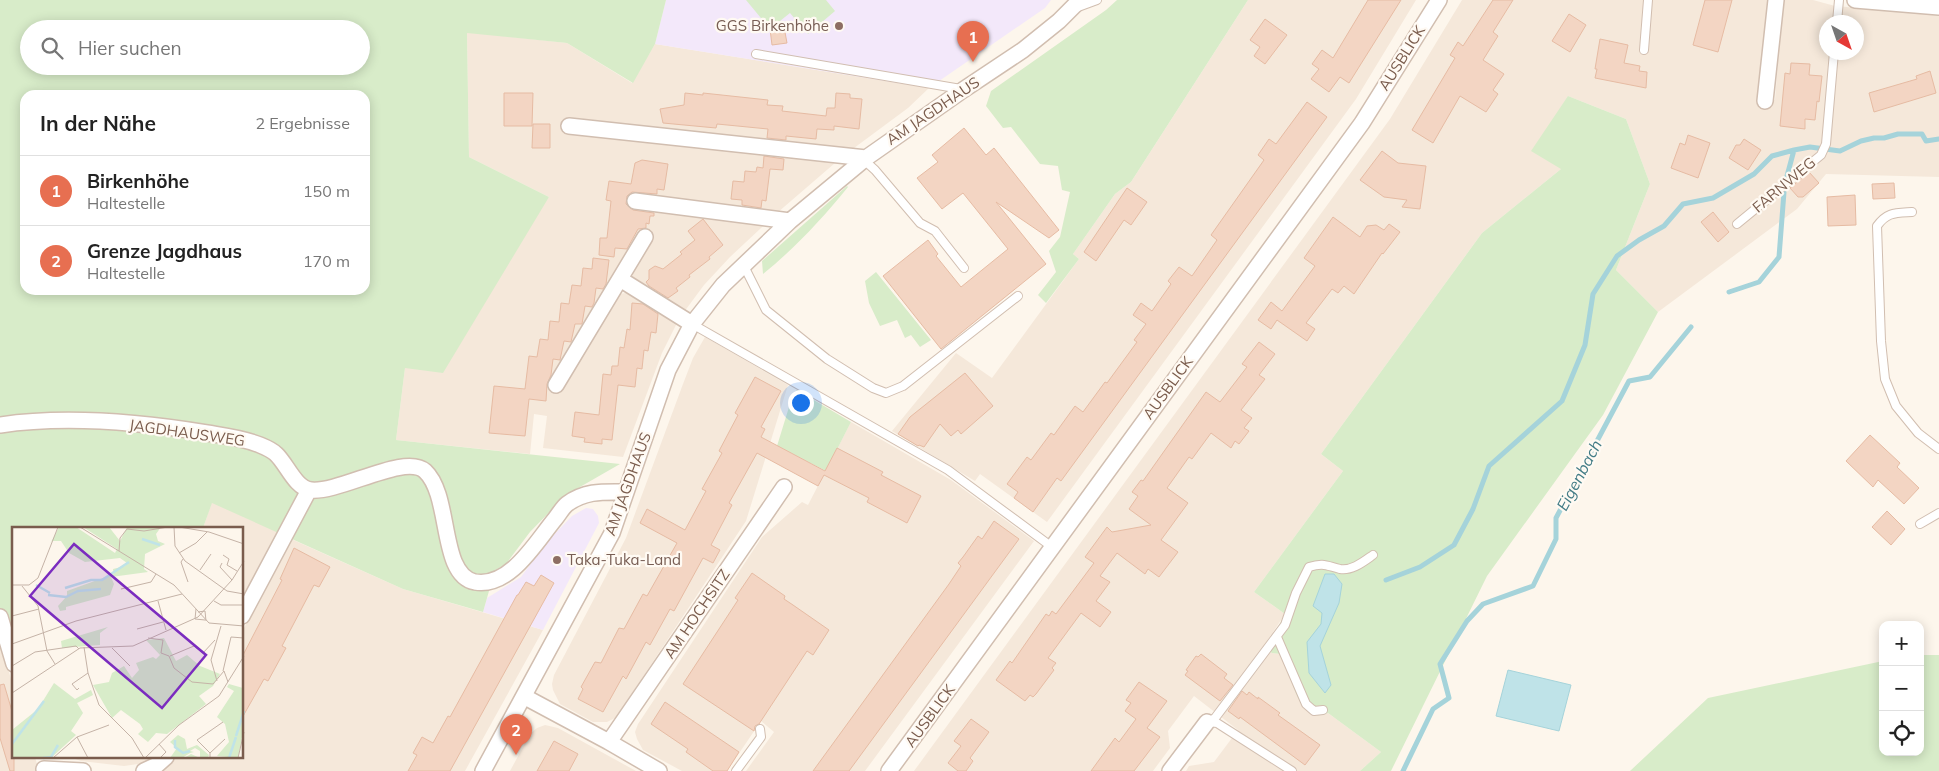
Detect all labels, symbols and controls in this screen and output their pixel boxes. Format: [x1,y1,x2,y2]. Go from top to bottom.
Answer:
north arrow [1819,15,1864,60]
place label: GGS Birkenhöhe [716,16,829,35]
search box [20,20,370,75]
marker: GGS Birkenhöhe [833,20,845,32]
pin: 1 [957,21,989,62]
street label: AUSBLICK [1374,21,1429,94]
icon: search [38,34,66,62]
text: Hier suchen [78,36,182,60]
street label: AM JAGDHAUS [882,72,983,149]
text: In der Nähe [40,110,156,136]
text: 2 Ergebnisse [255,113,350,133]
street label: FARNWEG [1748,153,1819,217]
text: Birkenhöhe [87,169,189,193]
text: 1 [51,181,61,201]
text: 150 m [303,181,350,201]
text: Haltestelle [87,193,165,213]
text: Grenze Jagdhaus [87,239,242,263]
text: 2 [51,251,61,271]
text: 170 m [303,251,350,271]
text: Haltestelle [87,263,165,283]
street label: AUSBLICK [1138,352,1197,423]
your location [788,390,814,416]
street label: JAGDHAUSWEG [128,415,246,450]
street label: AM JAGDHAUS [600,430,655,538]
water label: Eigenbach [1552,436,1606,514]
inset map [12,527,244,758]
place label: Taka-Tuka-Land [567,550,681,569]
marker: Taka-Tuka-Land [551,554,563,566]
street label: AM HOCHSITZ [660,565,734,662]
map controls [1879,621,1924,756]
button: + [1879,621,1924,666]
button: − [1879,666,1924,711]
street label: AUSBLICK [900,680,959,751]
button: locate [1879,711,1924,756]
pin: 2 [500,714,532,755]

